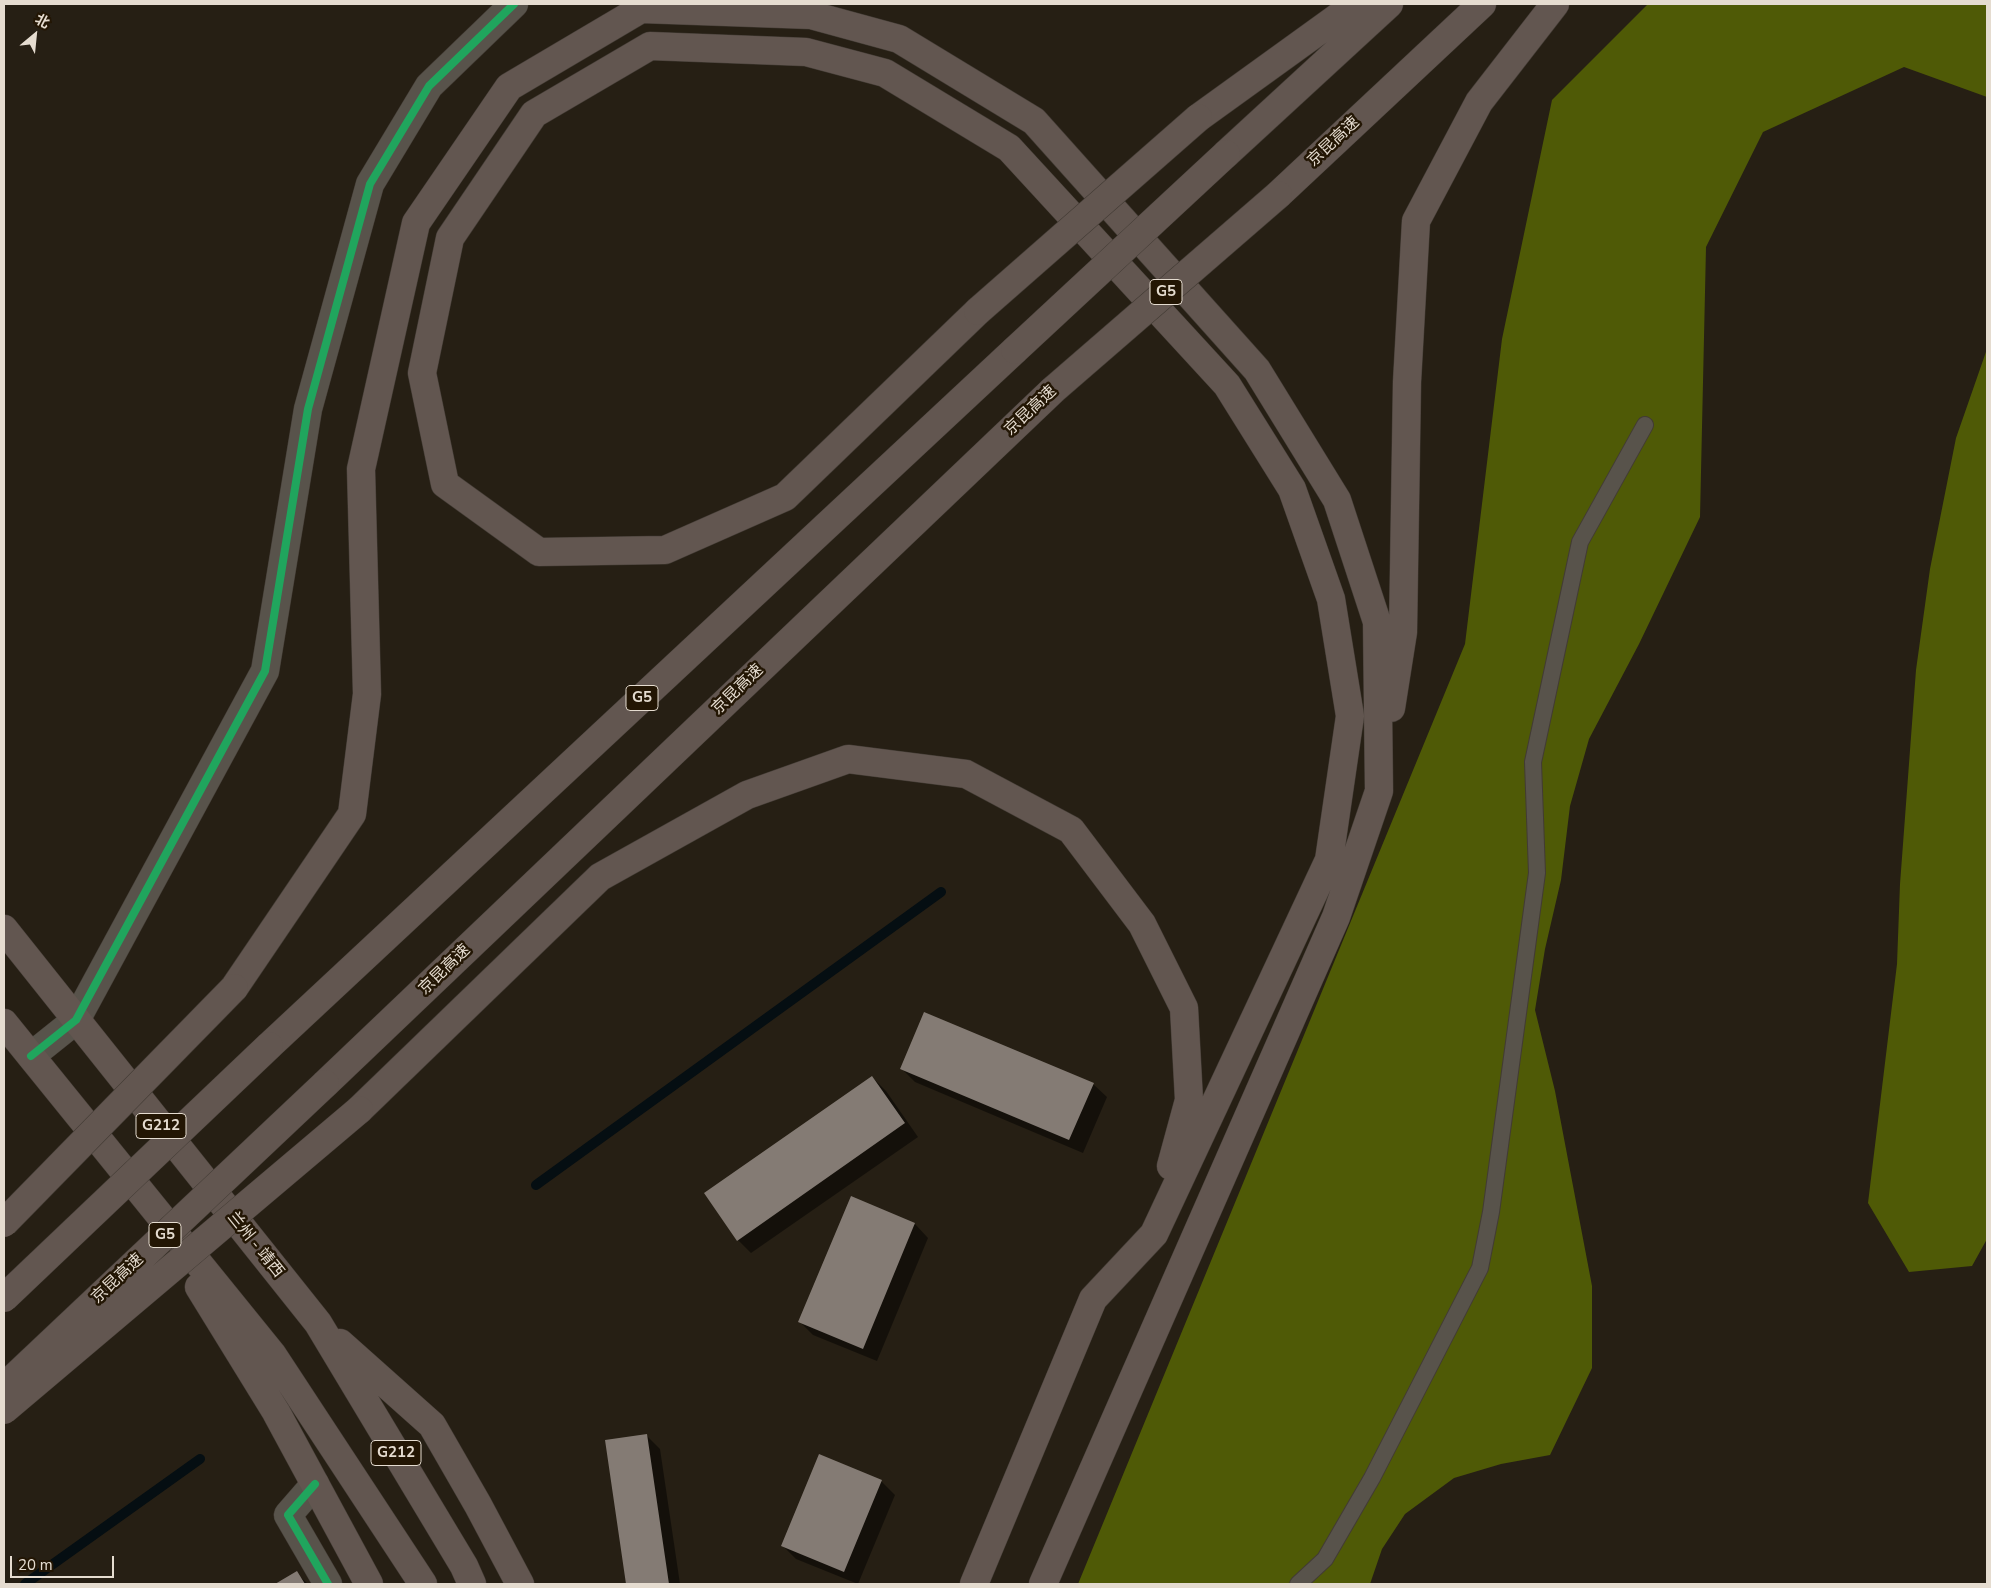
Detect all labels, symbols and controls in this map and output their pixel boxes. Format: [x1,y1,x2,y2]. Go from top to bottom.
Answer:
north arrow [10,10,60,60]
text: 北 [32,10,53,33]
street label: 京昆高速 [1304,113,1364,171]
road number: G5 [1150,280,1182,304]
street label: 京昆高速 [1001,382,1061,440]
street label: 京昆高速 [708,661,768,719]
road number: G5 [626,686,658,710]
street label: 京昆高速 [415,941,475,999]
road number: G212 [136,1114,186,1138]
street label: 兰州 - 靖西 [223,1208,287,1282]
road number: G5 [149,1222,181,1248]
street label: 京昆高速 [88,1250,148,1308]
road number: G212 [371,1440,421,1466]
scale bar [12,1546,116,1578]
text: 20 m [18,1555,53,1575]

